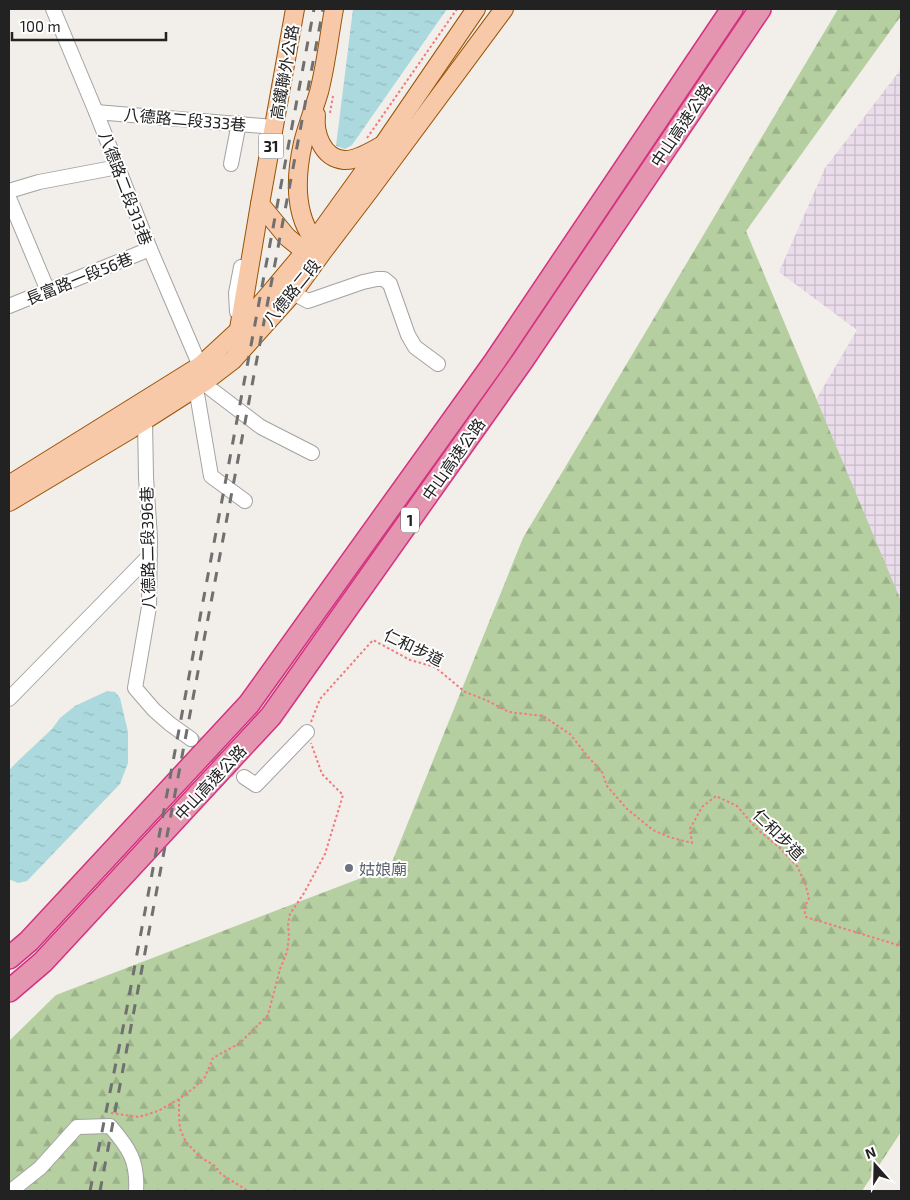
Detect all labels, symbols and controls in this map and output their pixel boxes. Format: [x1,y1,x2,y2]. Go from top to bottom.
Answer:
scale bar [12,10,166,42]
text: 100 m [20,17,61,35]
street label: 高鐵聯外公路 [266,23,302,121]
street label: 中山高速公路 [646,80,716,170]
street label: 八德路二段333巷 [123,104,247,134]
street label: 八德路二段313巷 [96,129,156,247]
road number: 31 [258,134,284,158]
street label: 長富路一段56巷 [23,248,135,308]
street label: 八德路二段 [258,255,324,329]
street label: 中山高速公路 [418,414,488,504]
street label: 八德路二段396巷 [136,486,158,610]
road number: 1 [401,508,419,532]
street label: 仁和步道 [381,624,447,670]
street label: 中山高速公路 [170,740,250,824]
street label: 仁和步道 [750,805,808,863]
place label: 姑娘廟 [359,859,407,878]
marker: 姑娘廟 [343,862,355,874]
north arrow [850,1140,900,1190]
text: N [863,1143,878,1162]

